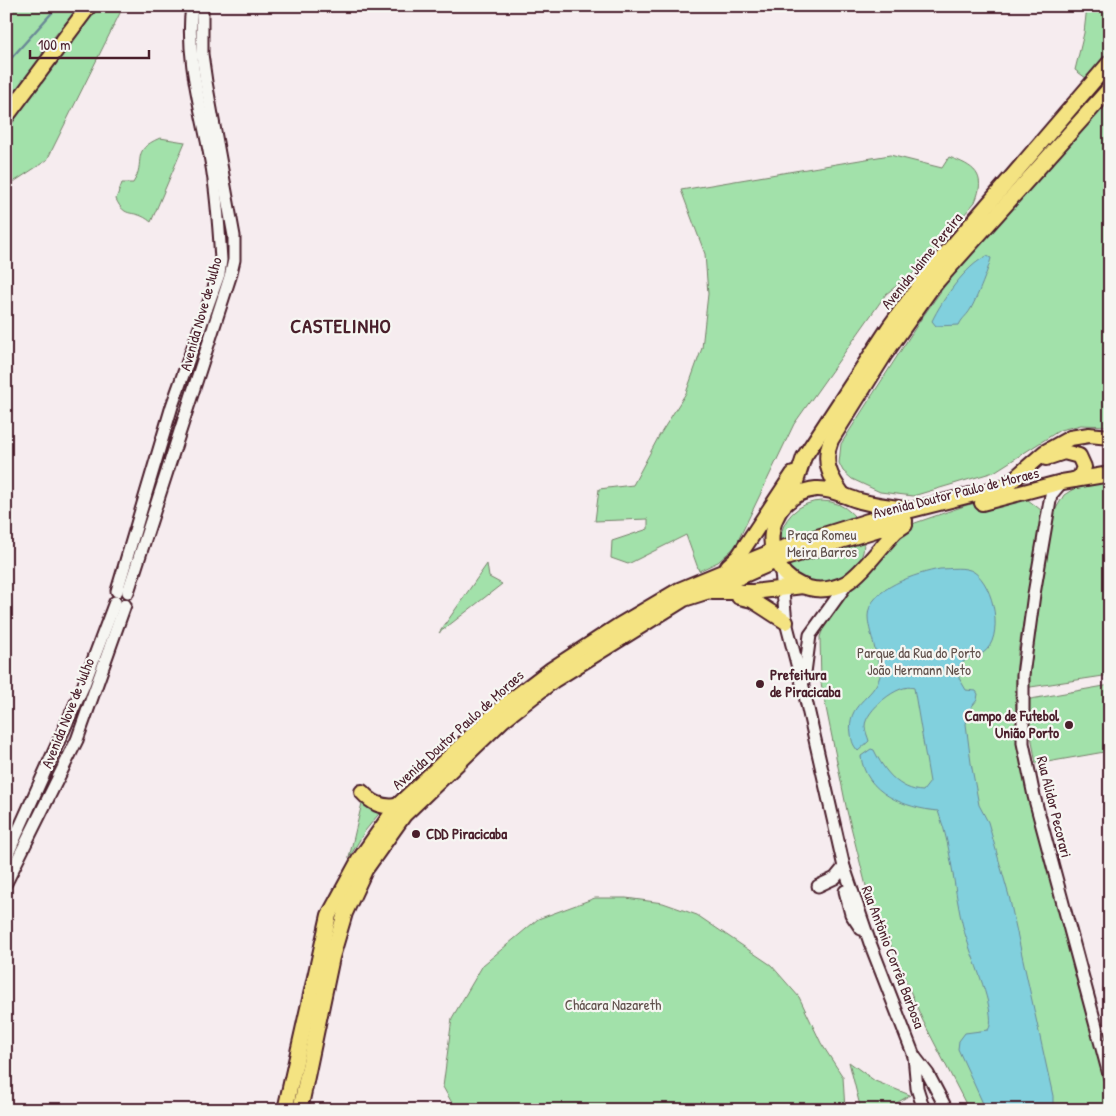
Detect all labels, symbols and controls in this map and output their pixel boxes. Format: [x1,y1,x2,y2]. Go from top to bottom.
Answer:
scale bar [30,28,149,60]
text: 100 m [38,34,71,55]
street label: Avenida Jaime Pereira [876,208,967,314]
street label: Avenida Nove de Julho [174,255,227,373]
district label: CASTELINHO [290,312,392,339]
street label: Avenida Doutor Paulo de Moraes [871,462,1041,523]
park label: Praça Romeu Meira Barros [787,524,857,562]
park label: Parque da Rua do Porto João Hermann Neto [857,642,981,680]
street label: Avenida Nove de Julho [36,655,99,771]
place label: Prefeitura de Piracicaba [770,664,841,702]
street label: Avenida Doutor Paulo de Moraes [387,665,528,794]
marker: Prefeitura de Piracicaba [754,678,766,690]
place label: Campo de Futebol União Porto [965,705,1060,743]
marker: Campo de Futebol União Porto [1063,719,1075,731]
street label: Rua Alidor Pecorari [1032,754,1077,860]
place label: CDD Piracicaba [426,823,507,844]
marker: CDD Piracicaba [410,828,422,840]
street label: Rua Antônio Corrêa Barbosa [857,882,930,1031]
park label: Chácara Nazareth [565,994,661,1015]

